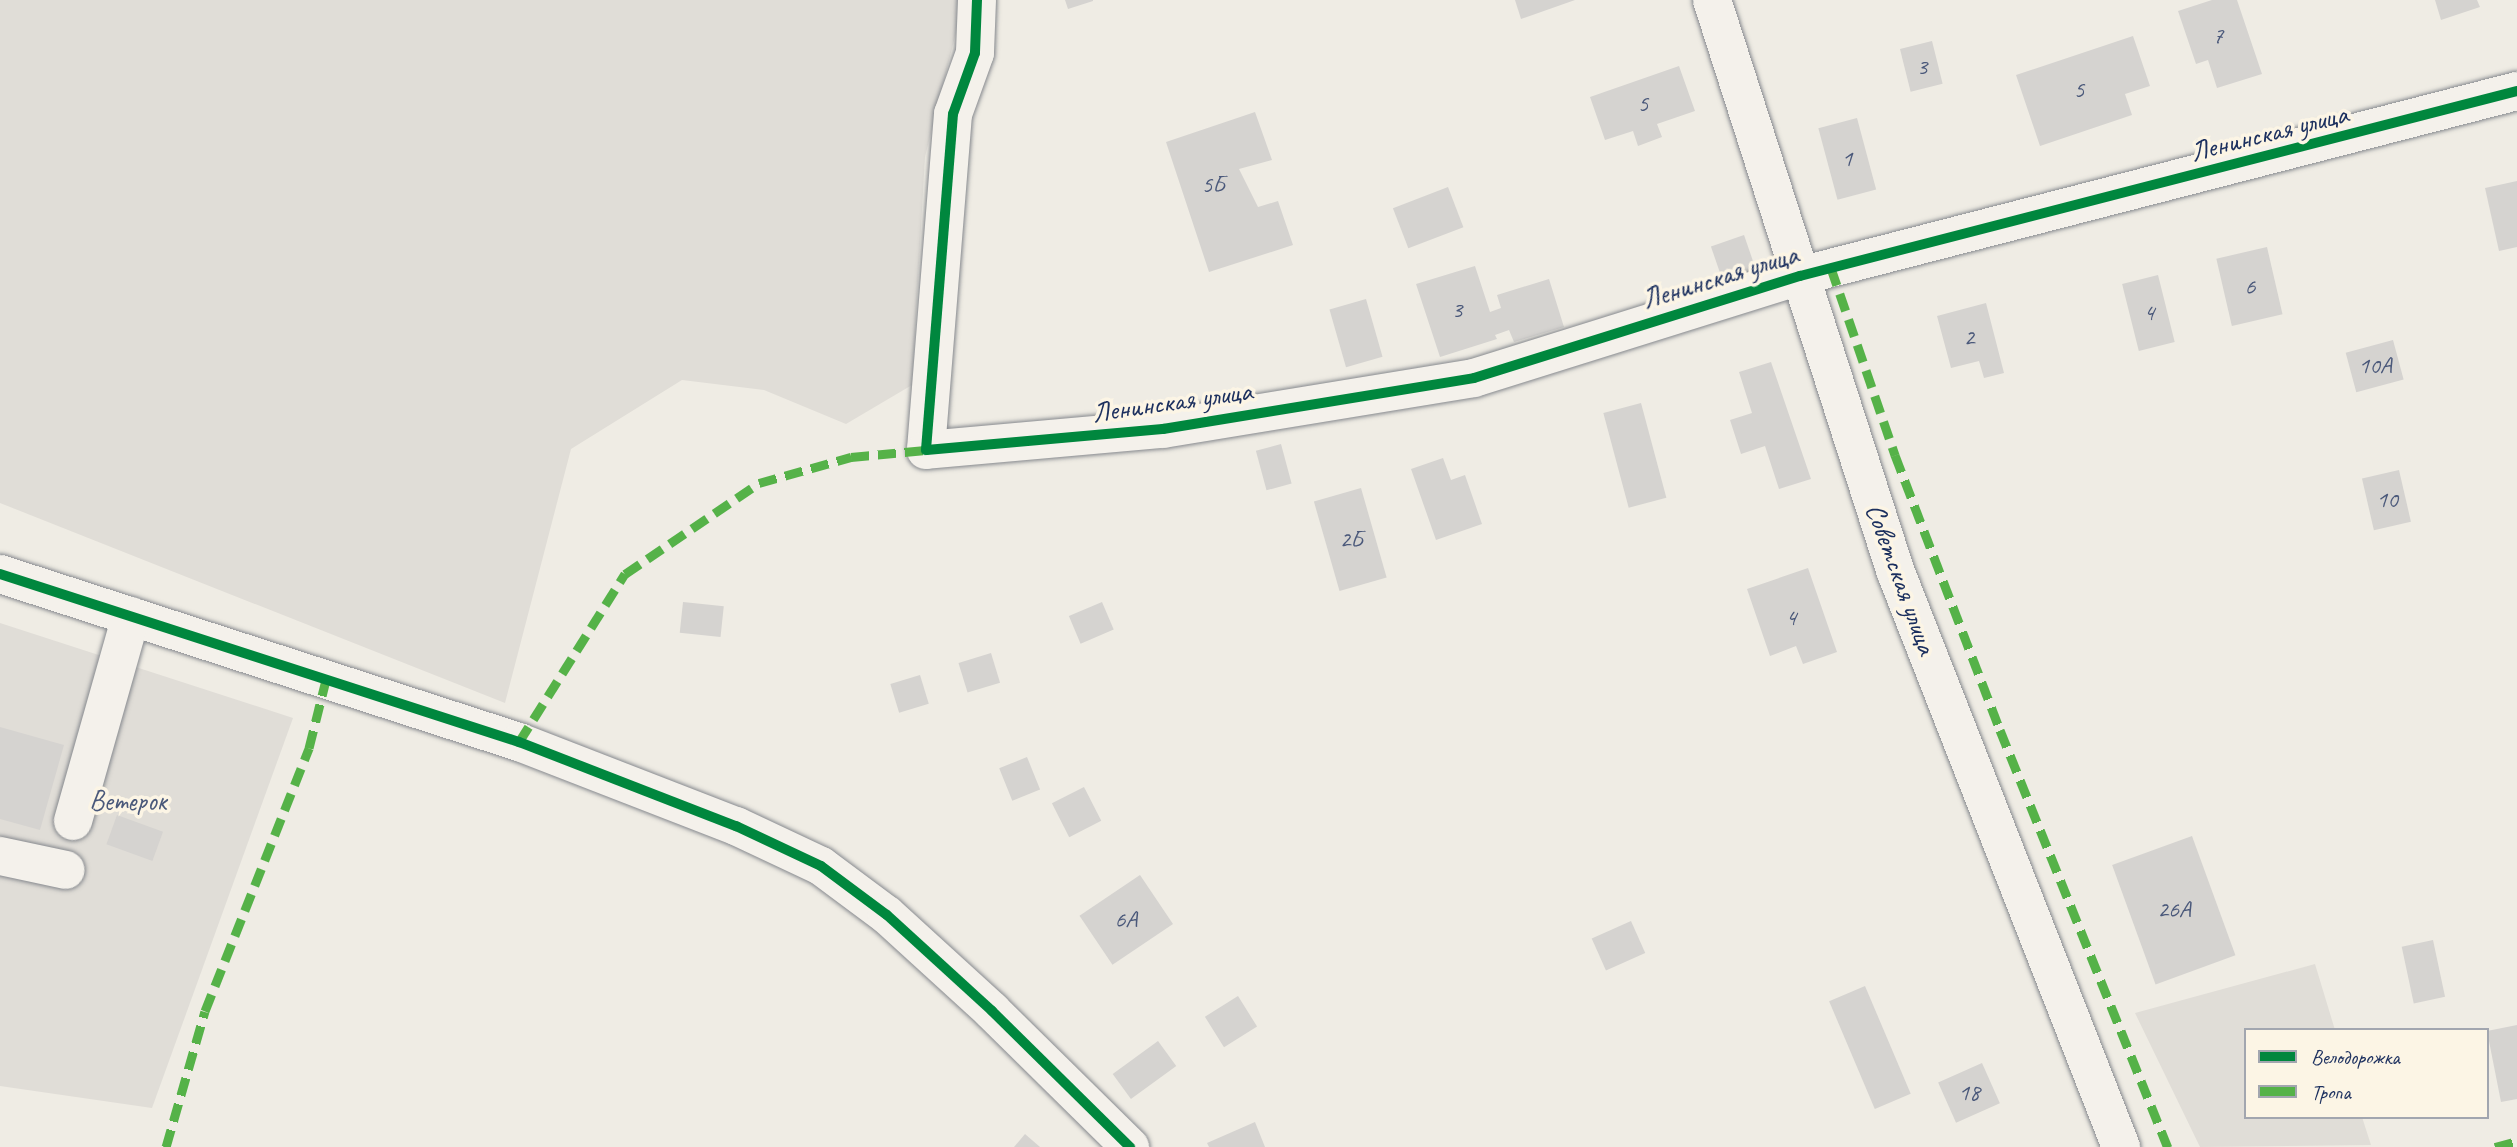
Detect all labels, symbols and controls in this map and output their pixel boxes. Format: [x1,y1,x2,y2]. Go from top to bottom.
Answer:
house number: 7 [2213,22,2223,50]
house number: 3 [1917,53,1927,81]
house number: 5 [2074,76,2084,104]
house number: 5 [1638,90,1648,118]
street label: Ленинская улица [2186,97,2352,169]
house number: 1 [1842,145,1852,173]
house number: 5Б [1201,171,1225,199]
street label: Ленинская улица [1637,237,1803,317]
house number: 6 [2245,273,2255,301]
house number: 3 [1452,296,1462,324]
house number: 4 [2144,299,2154,327]
house number: 2 [1964,324,1974,352]
house number: 10А [2358,352,2392,380]
street label: Ленинская улица [1089,374,1255,430]
house number: 10 [2376,486,2398,514]
street label: Советская улица [1858,498,1944,660]
house number: 2Б [1339,526,1363,554]
house number: 4 [1786,604,1796,632]
park label: Ветерок [89,784,167,818]
house number: 26А [2157,896,2191,924]
house number: 6А [1115,906,1137,934]
legend [2244,1028,2489,1119]
text: Велодорожка [2311,1044,2400,1070]
house number: 18 [1958,1079,1980,1107]
text: Тропа [2311,1079,2351,1105]

